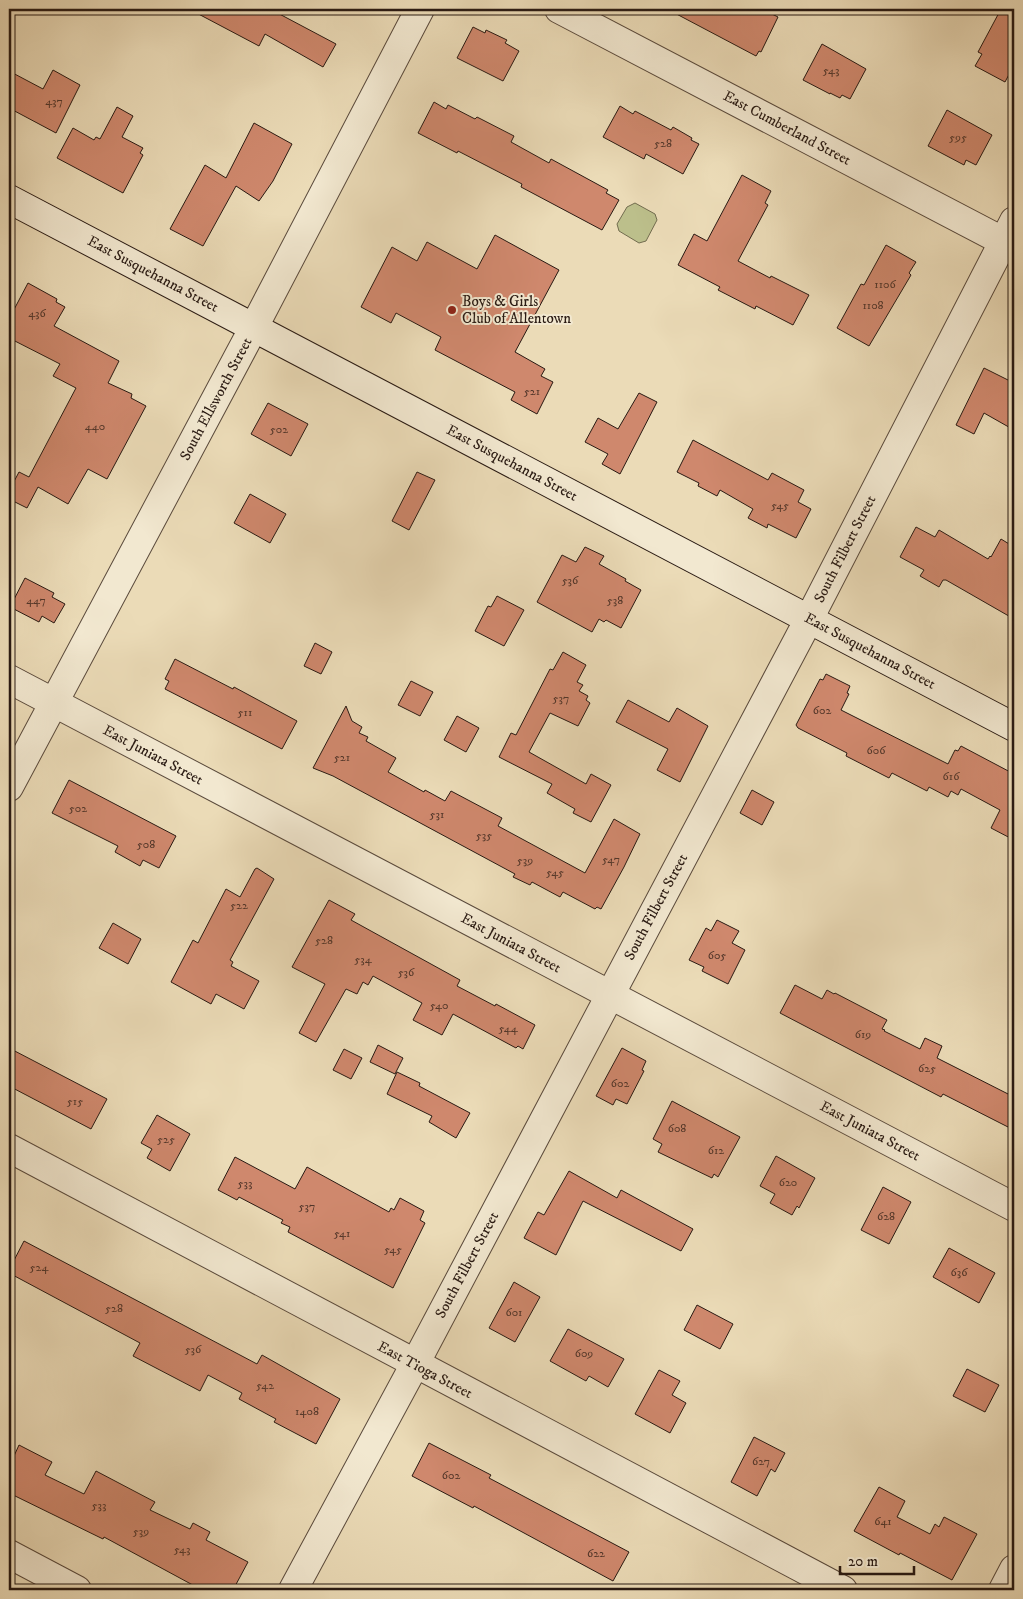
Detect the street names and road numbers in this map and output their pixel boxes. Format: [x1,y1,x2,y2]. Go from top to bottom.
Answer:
street label: East Cumberland Street [720,86,854,170]
street label: East Susquehanna Street [84,231,222,317]
street label: South Ellsworth Street [176,334,257,464]
street label: East Susquehanna Street [443,420,581,506]
street label: South Filbert Street [810,492,880,606]
street label: East Susquehanna Street [801,608,939,694]
street label: East Juniata Street [100,721,207,790]
street label: South Filbert Street [620,850,692,964]
street label: East Juniata Street [458,909,565,978]
street label: East Juniata Street [817,1097,924,1166]
street label: South Filbert Street [431,1208,503,1322]
street label: East Tioga Street [374,1337,476,1403]

